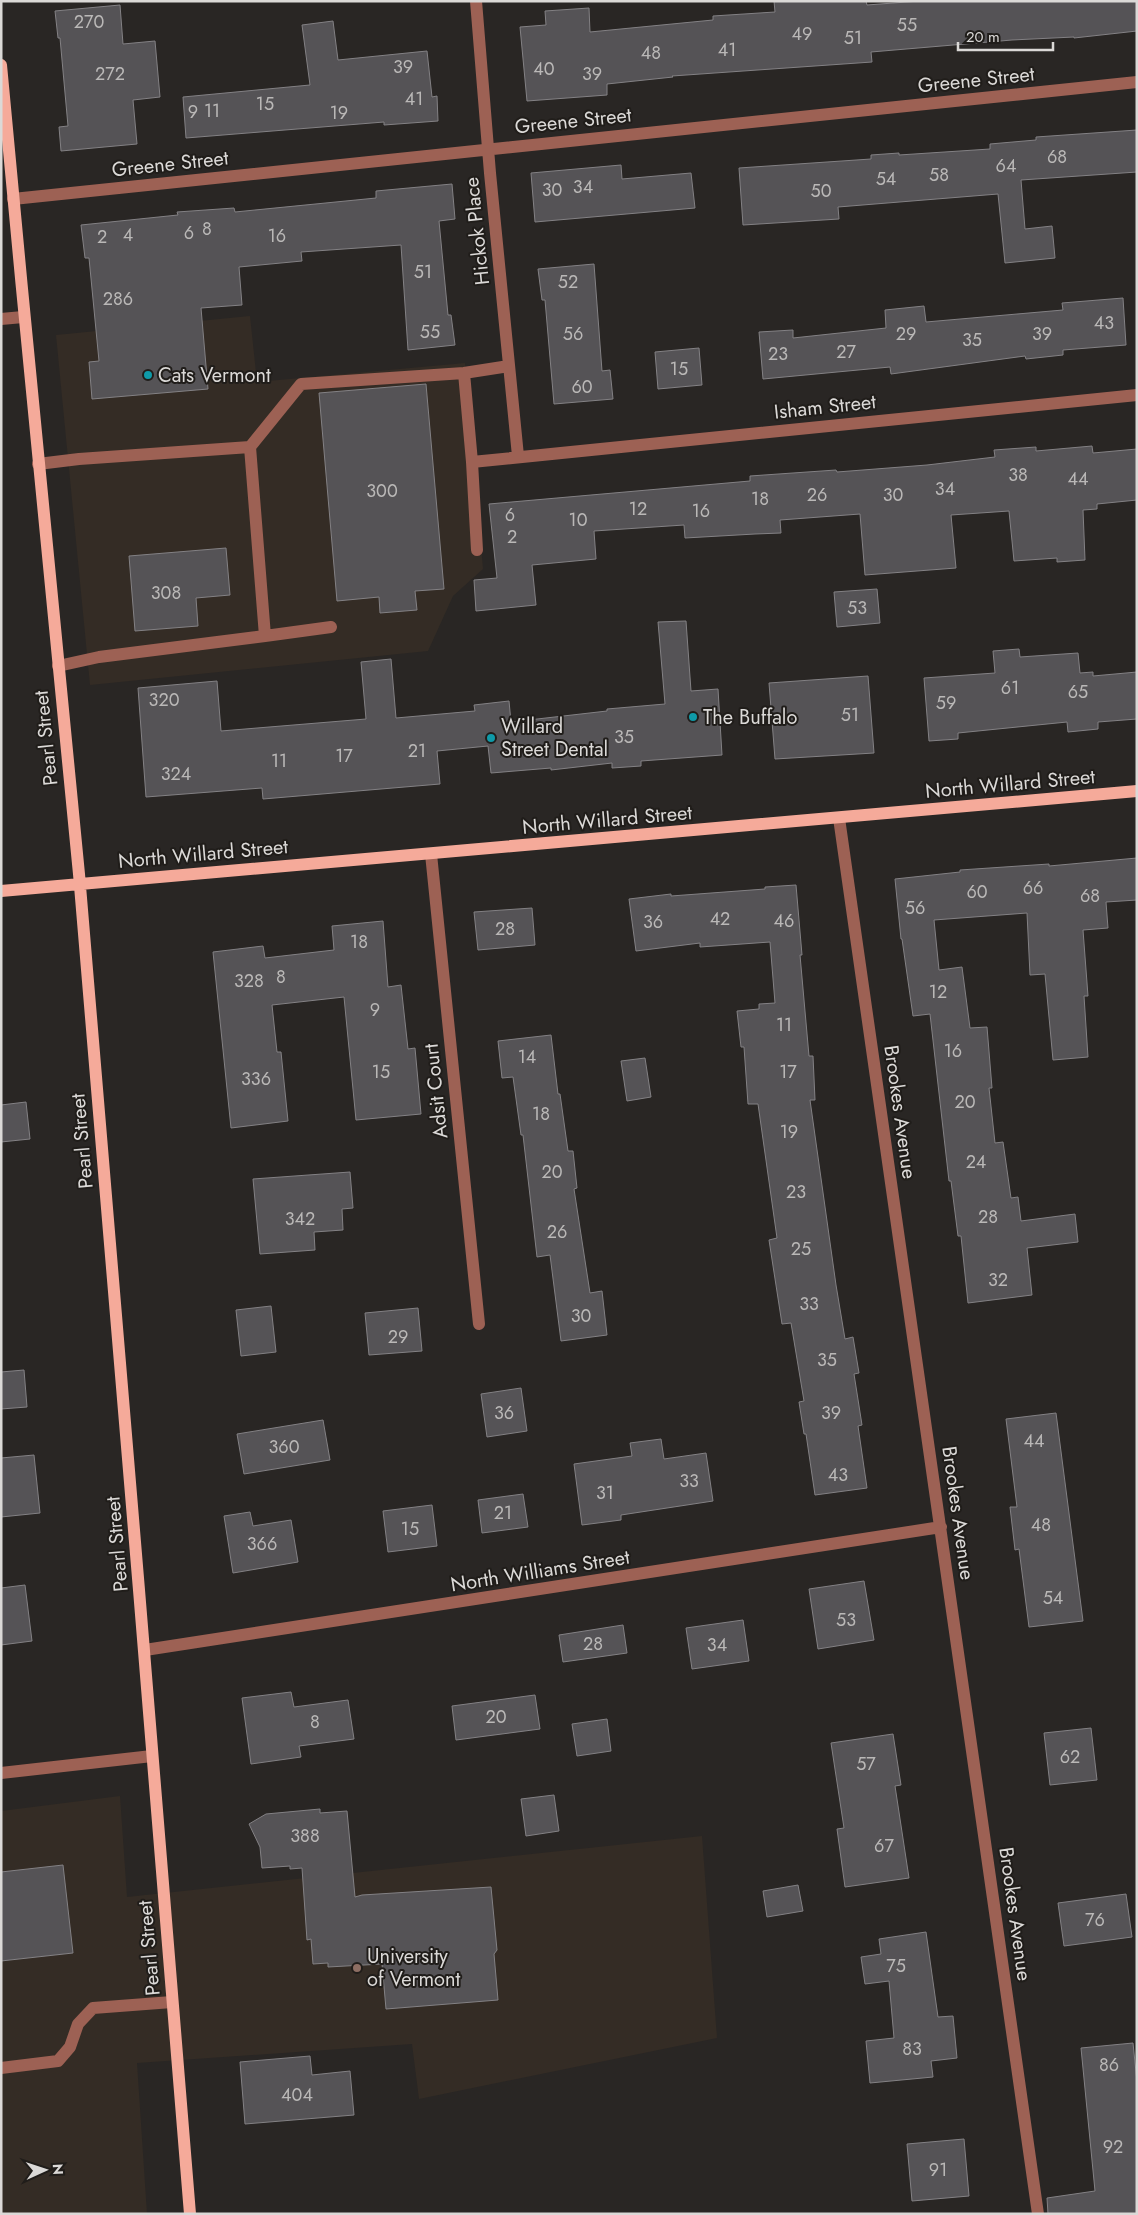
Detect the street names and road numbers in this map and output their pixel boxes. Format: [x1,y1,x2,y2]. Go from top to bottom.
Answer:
street label: Greene Street [916,59,1036,101]
street label: Greene Street [513,100,633,142]
street label: Greene Street [110,143,230,185]
street label: Hickok Place [457,176,497,286]
street label: Isham Street [773,387,878,427]
street label: Pearl Street [27,689,65,787]
street label: North Willard Street [924,762,1096,806]
street label: North Willard Street [521,798,693,842]
street label: North Willard Street [117,832,289,876]
street label: Adsit Court [417,1042,455,1140]
street label: Brookes Avenue [876,1043,924,1181]
street label: Pearl Street [63,1092,101,1190]
street label: Brookes Avenue [934,1444,982,1582]
street label: Pearl Street [98,1495,136,1593]
street label: North Williams Street [448,1542,632,1599]
street label: Brookes Avenue [991,1845,1039,1983]
street label: Pearl Street [130,1899,168,1997]

